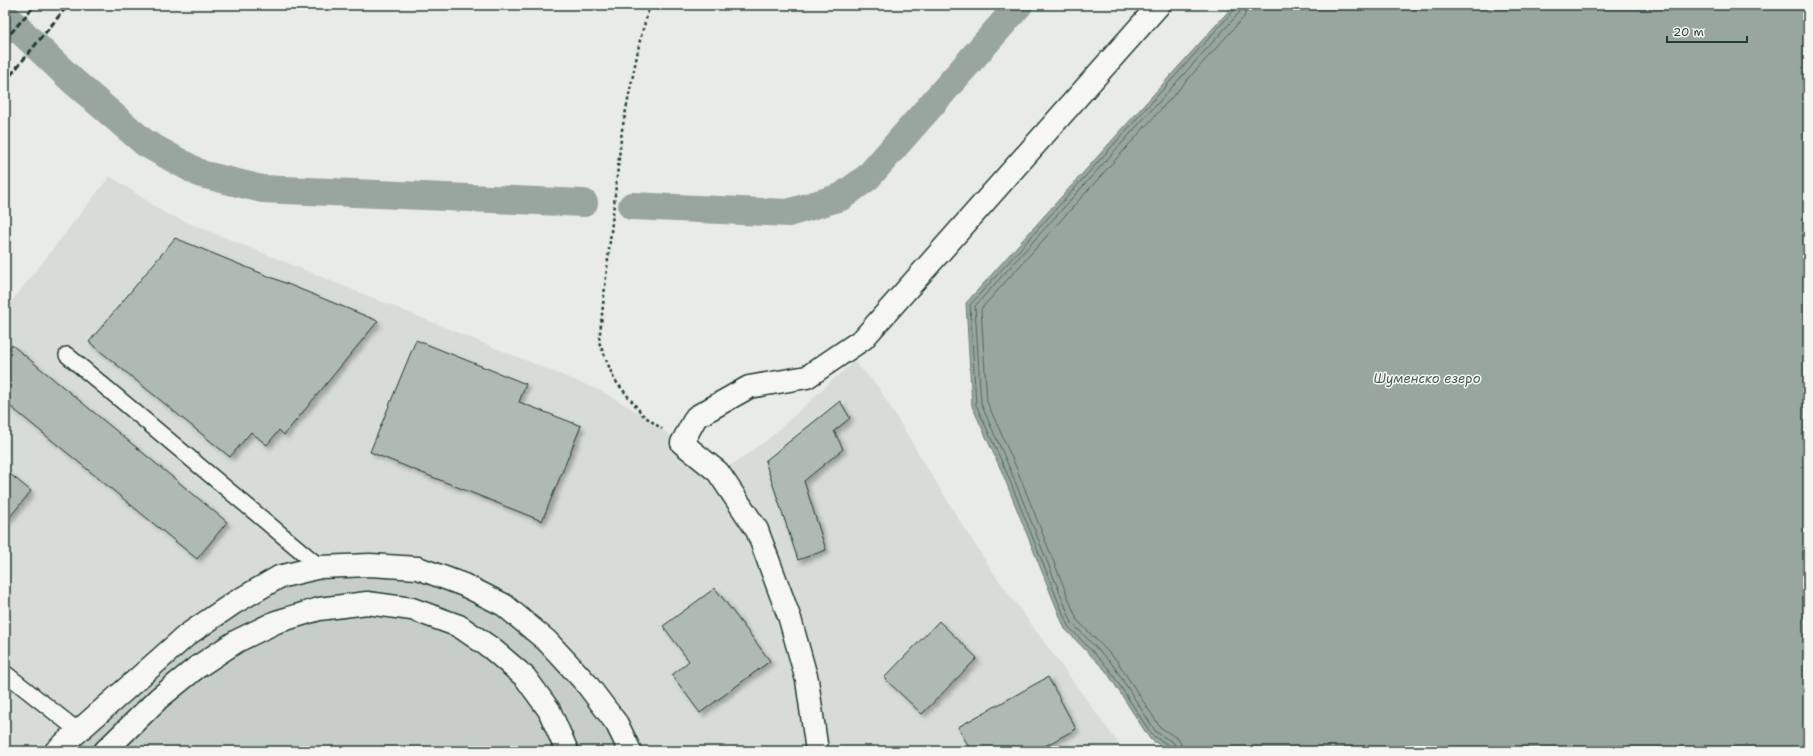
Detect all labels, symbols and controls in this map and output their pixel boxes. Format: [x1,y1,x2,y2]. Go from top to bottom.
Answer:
scale bar [1667,18,1747,44]
text: 20 m [1673,24,1704,40]
water label: Шуменско езеро [1373,370,1481,387]

